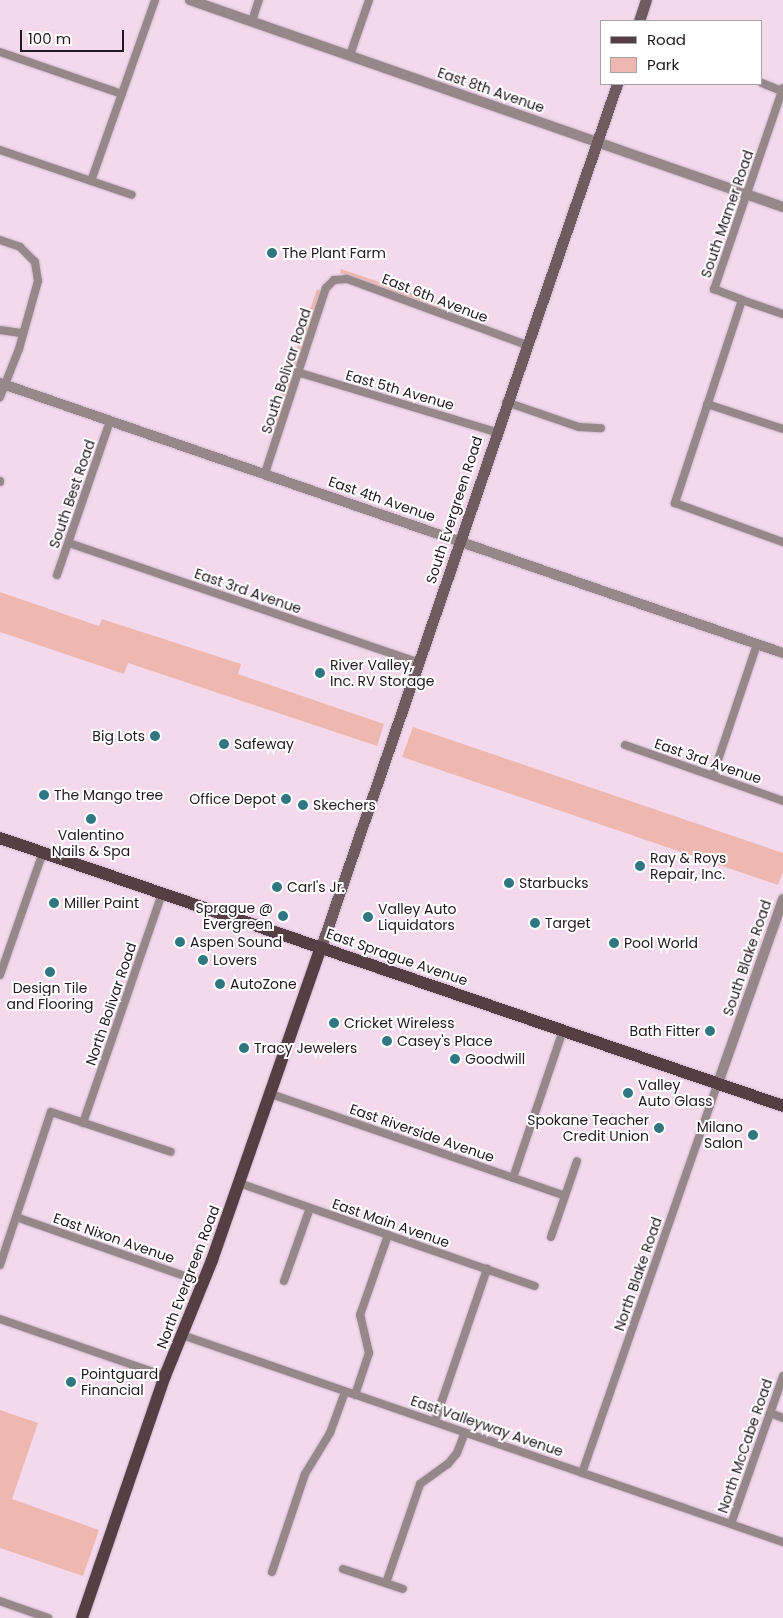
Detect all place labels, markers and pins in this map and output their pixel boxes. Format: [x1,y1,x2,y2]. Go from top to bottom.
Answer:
place label: The Plant Farm [282,245,386,261]
marker: The Plant Farm [266,247,278,259]
place label: River Valley, Inc. RV Storage [330,657,434,690]
marker: River Valley, Inc. RV Storage [314,667,326,679]
place label: Big Lots [92,728,145,744]
marker: Big Lots [149,730,161,742]
place label: Safeway [234,736,294,752]
marker: Safeway [218,738,230,750]
place label: The Mango tree [54,787,163,803]
marker: The Mango tree [38,789,50,801]
place label: Office Depot [189,791,276,807]
marker: Office Depot [280,793,292,805]
place label: Skechers [313,797,376,813]
marker: Skechers [297,799,309,811]
marker: Valentino Nails & Spa [85,813,97,825]
place label: Valentino Nails & Spa [52,827,130,860]
place label: Ray & Roys Repair, Inc. [650,850,726,882]
marker: Ray & Roys Repair, Inc. [634,860,646,872]
place label: Starbucks [519,875,588,891]
marker: Starbucks [503,877,515,889]
place label: Carl's Jr. [287,879,345,895]
marker: Carl's Jr. [271,881,283,893]
place label: Miller Paint [64,895,139,911]
marker: Miller Paint [48,897,60,909]
place label: Sprague @ Evergreen [196,900,273,932]
place label: Valley Auto Liquidators [378,901,457,934]
marker: Sprague @ Evergreen [277,910,289,922]
marker: Valley Auto Liquidators [362,911,374,923]
place label: Target [545,915,590,931]
marker: Target [529,917,541,929]
place label: Aspen Sound [190,934,282,950]
place label: Pool World [624,935,698,951]
marker: Aspen Sound [174,936,186,948]
marker: Pool World [608,937,620,949]
place label: Lovers [213,952,257,968]
marker: Lovers [197,954,209,966]
marker: Design Tile and Flooring [44,966,56,978]
place label: AutoZone [230,976,297,992]
marker: AutoZone [214,978,226,990]
place label: Design Tile and Flooring [6,980,94,1012]
place label: Cricket Wireless [344,1015,454,1031]
marker: Cricket Wireless [328,1017,340,1029]
place label: Bath Fitter [630,1023,700,1039]
marker: Bath Fitter [704,1025,716,1037]
place label: Casey's Place [397,1033,493,1049]
marker: Casey's Place [381,1035,393,1047]
place label: Tracy Jewelers [254,1040,357,1056]
marker: Tracy Jewelers [238,1042,250,1054]
place label: Goodwill [465,1051,525,1067]
marker: Goodwill [449,1053,461,1065]
place label: Valley Auto Glass [638,1077,713,1110]
marker: Valley Auto Glass [622,1087,634,1099]
place label: Spokane Teacher Credit Union [527,1112,649,1144]
place label: Milano Salon [697,1119,743,1152]
marker: Spokane Teacher Credit Union [653,1122,665,1134]
marker: Milano Salon [747,1129,759,1141]
place label: Pointguard Financial [81,1366,158,1398]
marker: Pointguard Financial [65,1376,77,1388]

